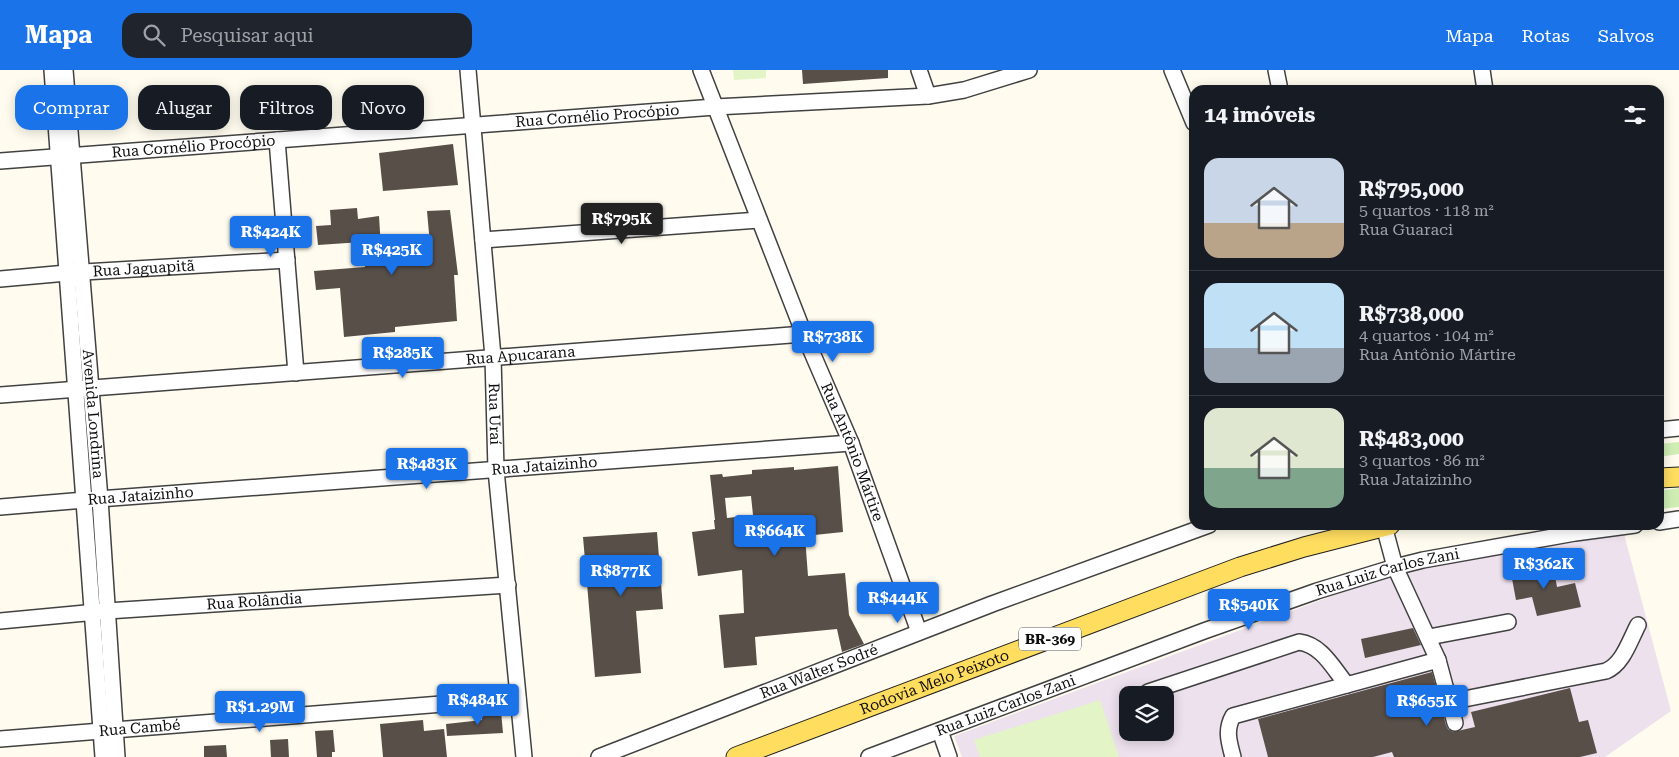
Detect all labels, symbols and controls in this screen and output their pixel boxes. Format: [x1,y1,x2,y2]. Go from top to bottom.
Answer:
search box [122,13,472,58]
text: Mapa [25,21,92,49]
icon: search [140,21,168,49]
text: Pesquisar aqui [180,24,314,47]
text: Mapa [1445,25,1493,46]
text: Rotas [1521,25,1570,46]
text: Salvos [1598,25,1654,46]
chip: Comprar [15,85,128,130]
chip: Alugar [138,85,230,130]
chip: Filtros [240,85,332,130]
chip: Novo [342,85,424,130]
street label: Rua Cornélio Procópio [515,101,680,131]
icon: filters [1621,101,1649,129]
text: 14 imóveis [1204,103,1315,127]
street label: Rua Cornélio Procópio [111,131,276,162]
text: R$795,000 [1359,177,1464,201]
icon: home [1244,178,1304,238]
text: 5 quartos · 118 m² [1359,201,1494,220]
pin: R$795K [581,202,663,245]
text: R$795K [592,209,652,228]
pin: R$424K [230,216,312,258]
text: Rua Guaraci [1359,220,1453,239]
text: R$424K [241,222,301,241]
pin: R$425K [351,234,433,276]
text: R$425K [362,240,422,259]
street label: Rua Jaguapitã [92,256,195,280]
text: R$738,000 [1359,302,1464,326]
icon: home [1244,303,1304,363]
pin: R$738K [792,320,874,363]
text: 4 quartos · 104 m² [1359,326,1494,345]
text: R$738K [803,327,863,346]
pin: R$285K [362,336,444,379]
street label: Rua Apucarana [465,342,576,369]
text: R$285K [373,343,433,362]
text: Rua Antônio Mártire [1359,345,1516,364]
street label: Avenida Londrina [79,349,107,479]
street label: Rua Antônio Mártire [817,380,887,524]
street label: Rua Uraí [485,383,504,445]
text: R$483,000 [1359,427,1464,451]
icon: home [1244,428,1304,488]
pin: R$483K [386,448,468,490]
text: 3 quartos · 86 m² [1359,451,1485,470]
street label: Rua Jataizinho [491,453,598,479]
text: R$483K [397,454,457,473]
text: Rua Jataizinho [1359,470,1472,489]
street label: Rua Jataizinho [87,483,194,509]
pin: R$664K [734,514,816,557]
text: R$664K [745,521,805,540]
street label: Rua Luiz Carlos Zani [1314,545,1461,600]
pin: R$362K [1503,548,1585,590]
pin: R$877K [580,554,662,597]
text: R$362K [1514,554,1574,573]
text: R$877K [591,561,651,580]
pin: R$444K [857,582,939,624]
text: R$444K [868,588,928,607]
pin: R$540K [1208,588,1290,631]
street label: Rua Rolândia [206,589,303,614]
text: R$540K [1219,595,1279,614]
road number: BR-369 [1019,628,1081,650]
street label: Rua Walter Sodré [757,640,881,702]
street label: Rodovia Melo Peixoto [857,646,1011,719]
street label: Rua Luiz Carlos Zani [933,671,1078,740]
pin: R$484K [437,684,519,726]
pin: R$655K [1386,684,1468,727]
map controls [1119,686,1174,741]
button: layers [1119,686,1174,741]
pin: R$1.29M [214,690,306,733]
text: R$484K [448,690,508,709]
text: R$655K [1397,691,1457,710]
text: R$1.29M [226,697,294,716]
street label: Rua Cambé [98,716,181,740]

